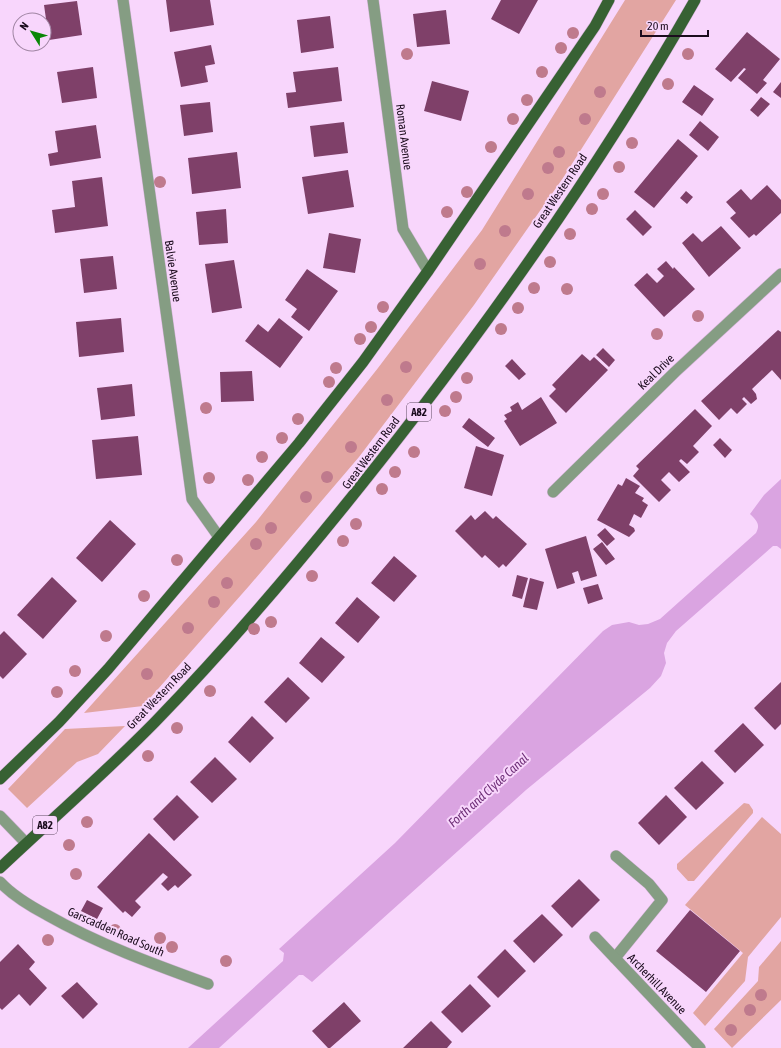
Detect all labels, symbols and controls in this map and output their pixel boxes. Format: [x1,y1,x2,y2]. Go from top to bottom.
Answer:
north arrow [12,12,52,52]
scale bar [641,12,708,38]
text: 20 m [647,19,669,33]
text: N [17,20,31,32]
street label: Roman Avenue [393,103,415,171]
street label: Great Western Road [530,151,590,231]
street label: Balvie Avenue [162,239,184,303]
street label: Keal Drive [635,351,677,393]
road number: A82 [407,403,431,421]
street label: Great Western Road [339,414,403,492]
street label: Great Western Road [124,660,194,732]
water label: Forth and Clyde Canal [445,750,532,830]
road number: A82 [33,816,57,834]
street label: Garscadden Road South [65,904,167,960]
street label: Archerhill Avenue [625,951,689,1017]

